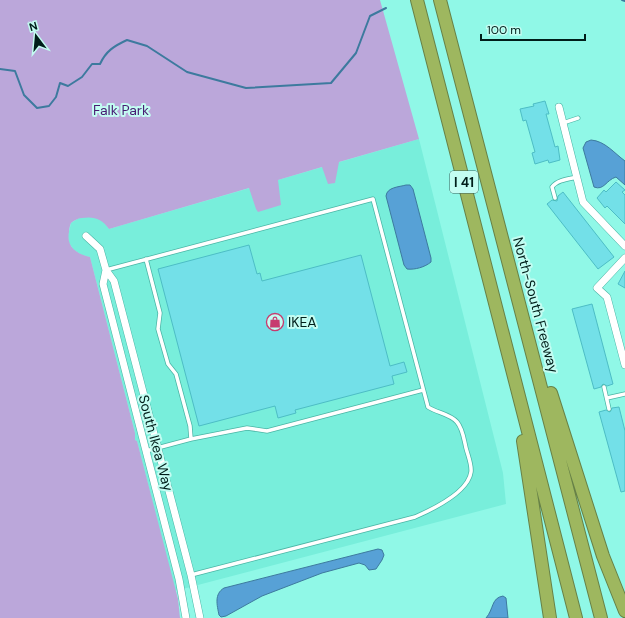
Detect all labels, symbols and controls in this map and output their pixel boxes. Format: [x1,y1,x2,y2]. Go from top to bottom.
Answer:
north arrow [16,16,56,56]
scale bar [481,16,585,42]
text: N [27,19,39,34]
text: 100 m [487,22,521,38]
park label: Falk Park [93,101,149,119]
road number: I 41 [450,171,478,193]
street label: North-South Freeway [509,235,563,375]
shop icon: IKEA [265,312,285,332]
place label: IKEA [288,313,317,331]
street label: South Ikea Way [135,393,178,493]

